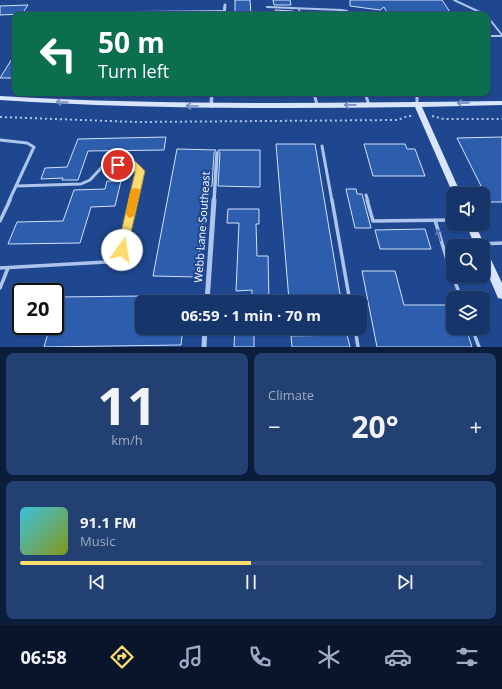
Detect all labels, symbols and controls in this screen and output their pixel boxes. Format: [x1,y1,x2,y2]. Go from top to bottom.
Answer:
text: 50 m [98,23,165,61]
icon: left [32,28,84,80]
text: Turn left [98,59,169,83]
one-way arrow [56,99,69,106]
one-way arrow [457,100,470,107]
one-way arrow [344,101,357,109]
one-way arrow [186,102,199,109]
pin [101,148,135,182]
icon: arrive [107,154,129,176]
street label: Webb Lane Southeast [190,171,213,283]
map controls [446,187,490,335]
button: sound [446,187,490,231]
one-way arrow [435,228,443,241]
position arrow [101,229,143,271]
button: search [446,239,490,283]
speed limit sign: 20 [12,283,64,335]
button: layers [446,291,490,335]
text: 06:59 · 1 min · 70 m [181,305,321,325]
text: 11 [97,369,157,440]
text: Climate [268,386,314,404]
text: 20° [351,406,399,447]
text: − [268,411,281,441]
text: + [469,411,482,441]
text: km/h [111,431,143,449]
text: 91.1 FM [80,512,136,532]
text: Music [80,532,115,550]
icon: previous [86,571,108,593]
icon: pause [240,571,262,593]
icon: next [394,571,416,593]
icon: directions [108,643,136,671]
icon: music [177,643,205,671]
icon: phone [246,643,274,671]
icon: climate [315,643,343,671]
icon: car [384,643,412,671]
icon: filters [453,643,481,671]
text: 06:58 [21,645,67,669]

